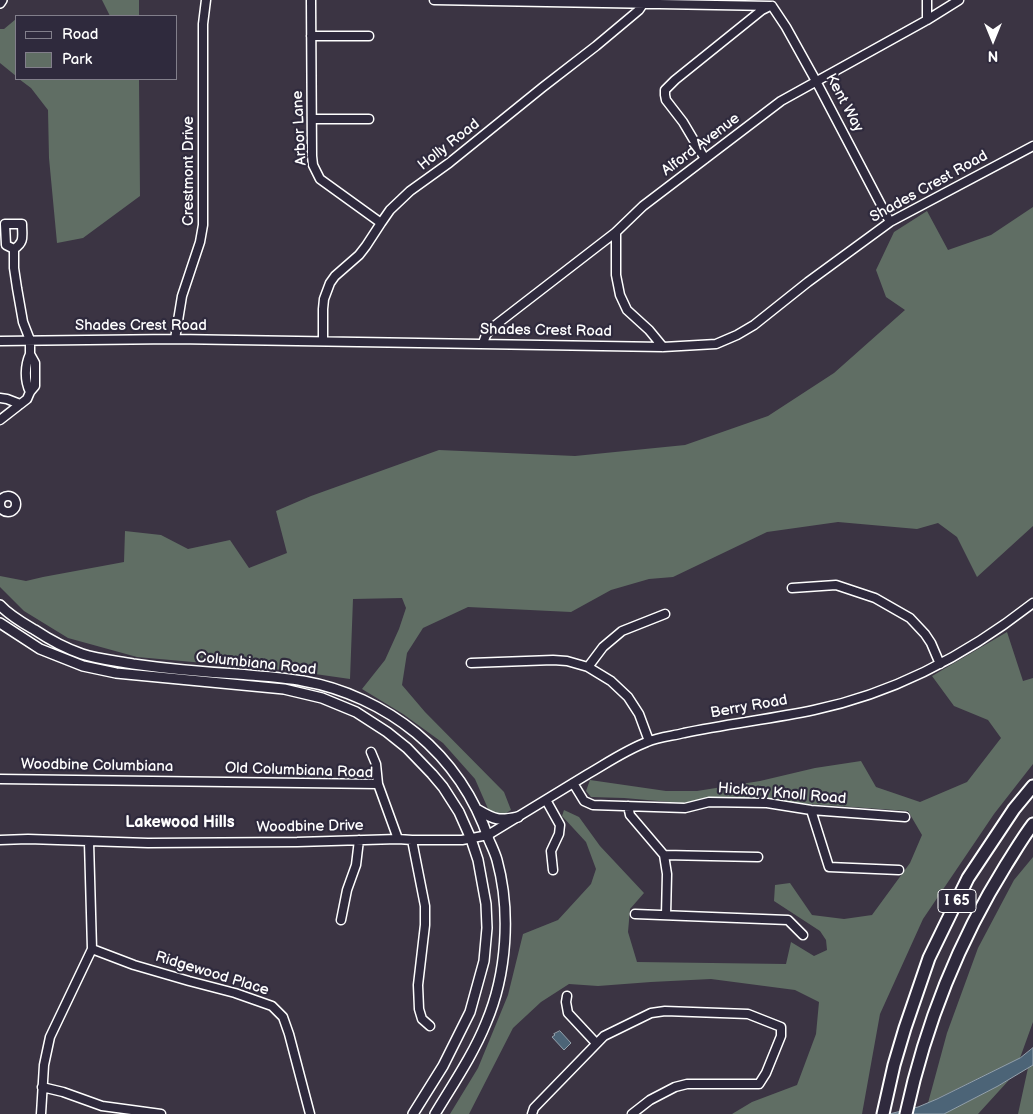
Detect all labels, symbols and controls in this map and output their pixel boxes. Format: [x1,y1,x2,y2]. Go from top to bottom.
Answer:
legend [15,15,178,80]
north arrow [968,15,1018,65]
text: Road [62,25,98,44]
text: N [988,47,998,64]
text: Park [62,50,92,69]
street label: Kent Way [821,71,867,135]
street label: Arbor Lane [289,90,311,166]
street label: Alford Avenue [658,110,744,180]
street label: Holly Road [415,115,483,175]
street label: Crestmont Drive [180,116,198,226]
street label: Shades Crest Road [867,147,991,227]
street label: Shades Crest Road [75,317,207,335]
street label: Shades Crest Road [480,321,612,341]
street label: Columbiana Road [195,649,317,679]
street label: Berry Road [709,691,789,723]
street label: Woodbine Columbiana [21,756,173,776]
street label: Old Columbiana Road [225,759,373,783]
street label: Hickory Knoll Road [717,779,847,809]
district label: Lakewood Hills [125,813,235,833]
street label: Woodbine Drive [256,817,364,837]
road number: I 65 [938,889,976,912]
street label: Ridgewood Place [153,948,271,1000]

